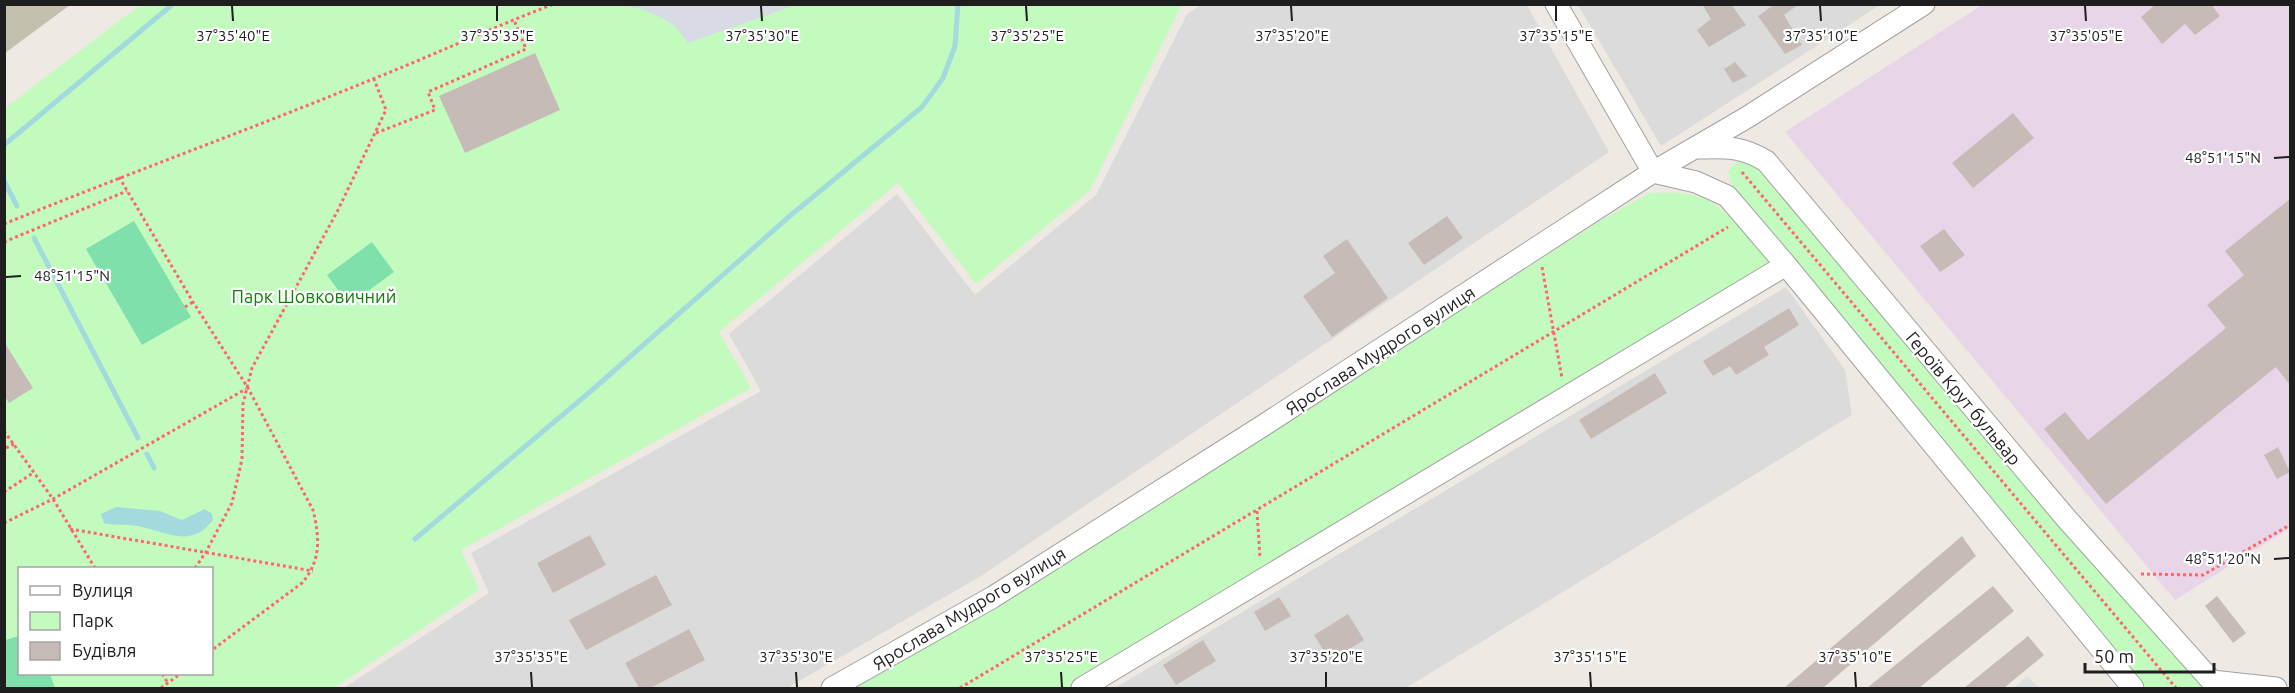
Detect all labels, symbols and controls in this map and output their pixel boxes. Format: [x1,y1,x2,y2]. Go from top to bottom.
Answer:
text: 37°35'40"E [196,27,270,44]
text: 37°35'35"E [460,27,534,44]
text: 37°35'30"E [725,27,799,44]
text: 37°35'25"E [990,27,1064,44]
text: 37°35'20"E [1255,27,1329,44]
text: 37°35'15"E [1519,27,1593,44]
text: 37°35'10"E [1784,27,1858,44]
text: 37°35'05"E [2049,27,2123,44]
text: 48°51'15"N [2185,149,2261,166]
text: 48°51'15"N [34,267,110,284]
street label: Ярослава Мудрого вулиця [1282,281,1478,419]
park label: Парк Шовковичний [232,286,396,306]
street label: Героїв Крут бульвар [1902,327,2026,469]
street label: Ярослава Мудрого вулиця [869,542,1069,674]
text: 48°51'20"N [2185,550,2261,567]
legend [18,567,213,675]
text: Вулиця [72,580,133,600]
text: Парк [72,610,113,630]
scale bar [2085,636,2214,674]
text: Будівля [72,640,137,660]
text: 50 m [2094,646,2134,666]
text: 37°35'35"E [494,648,568,665]
text: 37°35'30"E [759,648,833,665]
text: 37°35'25"E [1024,648,1098,665]
text: 37°35'20"E [1289,648,1363,665]
text: 37°35'15"E [1553,648,1627,665]
text: 37°35'10"E [1818,648,1892,665]

